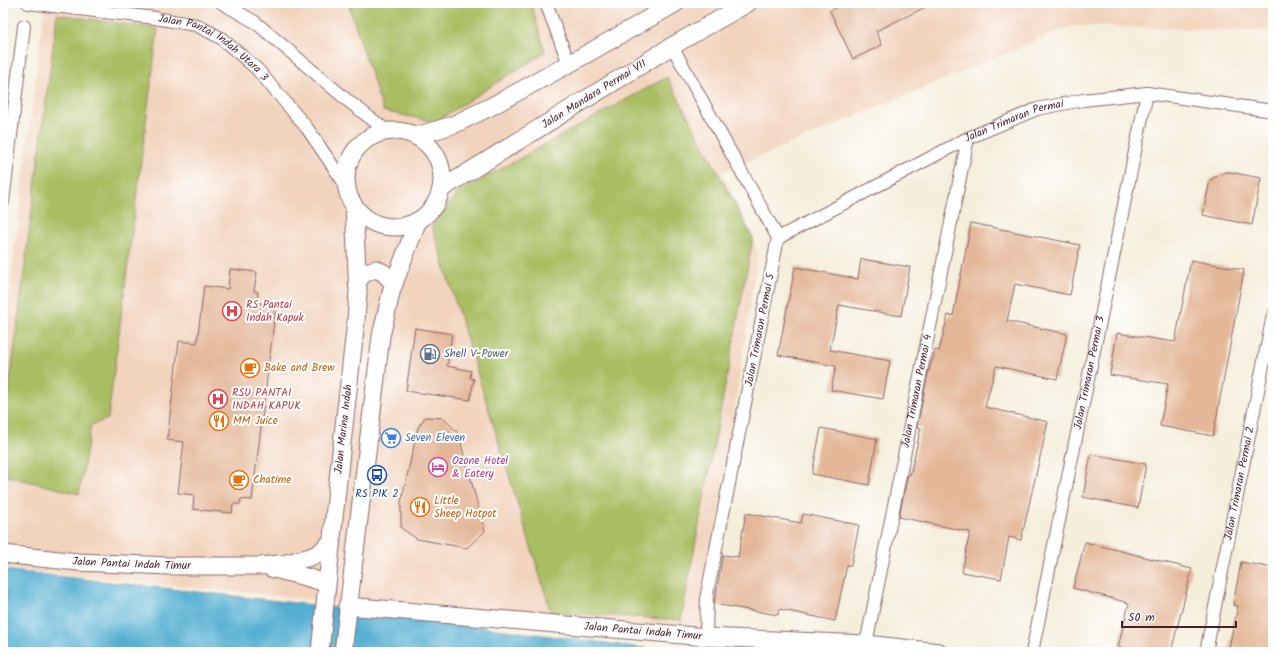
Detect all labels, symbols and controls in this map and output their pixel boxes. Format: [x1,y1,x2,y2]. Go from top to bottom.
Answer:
street label: Jalan Pantai Indah Utara 3 [157,10,273,85]
street label: Jalan Mandara Permai VII [538,55,650,134]
street label: Jalan Trimaran Permai [961,95,1065,147]
street label: Jalan Trimaran Permai 5 [740,271,780,388]
place label: RS Pantai Indah Kapuk [246,296,304,327]
hospital icon: RS Pantai Indah Kapuk [221,300,243,322]
street label: Jalan Trimaran Permai 3 [1069,314,1110,431]
street label: Jalan Trimaran Permai 4 [897,333,937,449]
fuel station icon: Shell V-Power [419,343,441,365]
place label: Shell V-Power [444,345,510,363]
cafe icon: Bake and Brew [239,357,261,379]
place label: Bake and Brew [264,359,335,377]
street label: Jalan Marina Indah [330,383,358,475]
place label: RSU PANTAI INDAH KAPUK [232,384,301,415]
hospital icon: RSU PANTAI INDAH KAPUK [207,388,229,410]
restaurant icon: MM Juice [208,410,230,432]
place label: MM Juice [233,412,278,430]
street label: Jalan Trimaran Permai 2 [1219,425,1260,542]
supermarket icon: Seven Eleven [380,427,402,449]
place label: Seven Eleven [405,429,465,447]
place label: Ozone Hotel & Eatery [452,452,508,483]
hotel icon: Ozone Hotel & Eatery [427,456,449,478]
bus stop icon: RS PIK 2 [366,464,388,486]
cafe icon: Chatime [228,469,250,491]
place label: Chatime [253,471,291,489]
place label: RS PIK 2 [355,485,399,503]
place label: Little Sheep Hotpot [434,492,497,523]
restaurant icon: Little Sheep Hotpot [409,496,431,518]
street label: Jalan Pantai Indah Timur [71,552,192,575]
scale bar [1122,603,1236,629]
text: 50 m [1128,608,1155,627]
street label: Jalan Pantai Indah Timur [583,617,704,646]

